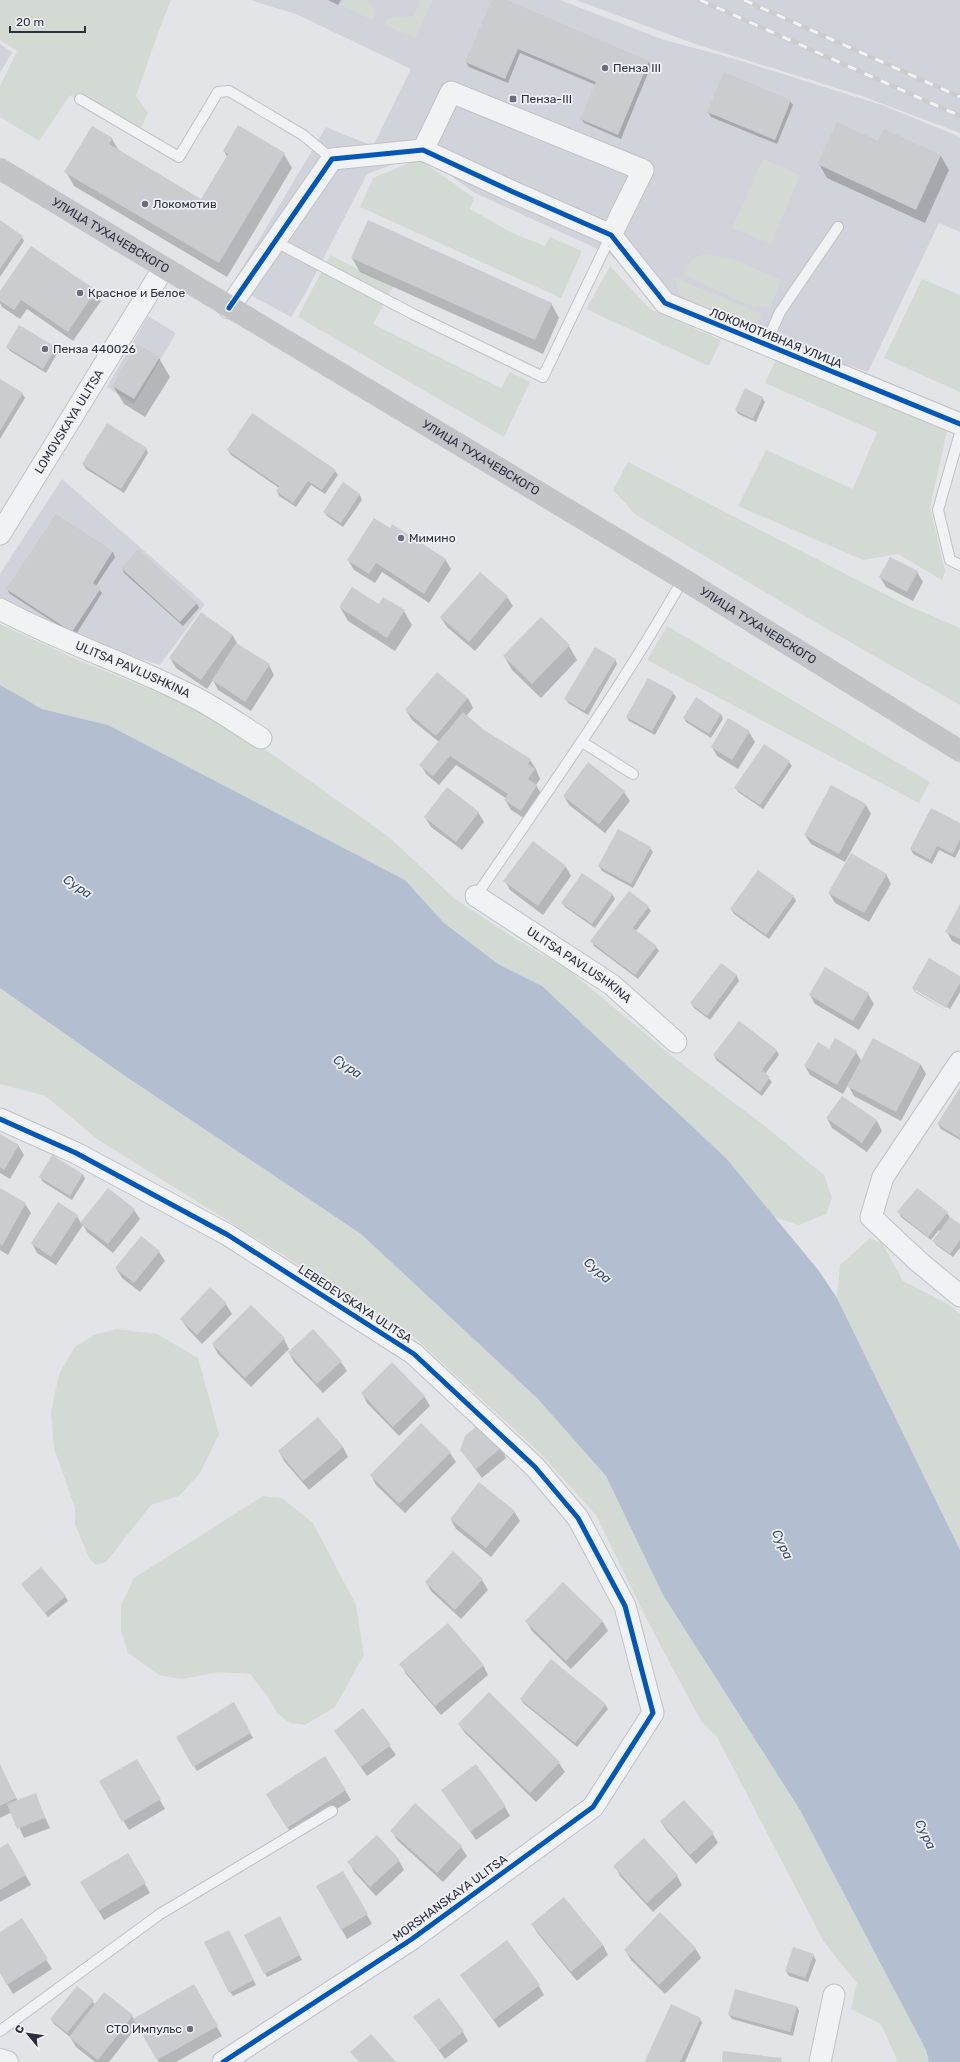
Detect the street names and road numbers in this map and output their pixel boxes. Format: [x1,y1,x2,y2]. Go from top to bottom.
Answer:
street label: УЛИЦА ТУХАЧЕВСКОГО [49,195,172,276]
street label: ЛОКОМОТИВНАЯ УЛИЦА [708,305,844,371]
street label: LOMOVSKAYA ULITSA [32,367,107,476]
street label: УЛИЦА ТУХАЧЕВСКОГО [420,417,542,498]
street label: УЛИЦА ТУХАЧЕВСКОГО [697,584,819,667]
street label: ULITSA PAVLUSHKINA [73,638,193,701]
street label: ULITSA PAVLUSHKINA [524,924,634,1006]
street label: LEBEDEVSKAYA ULITSA [296,1262,414,1346]
street label: MORSHANSKAYA ULITSA [390,1852,510,1944]

